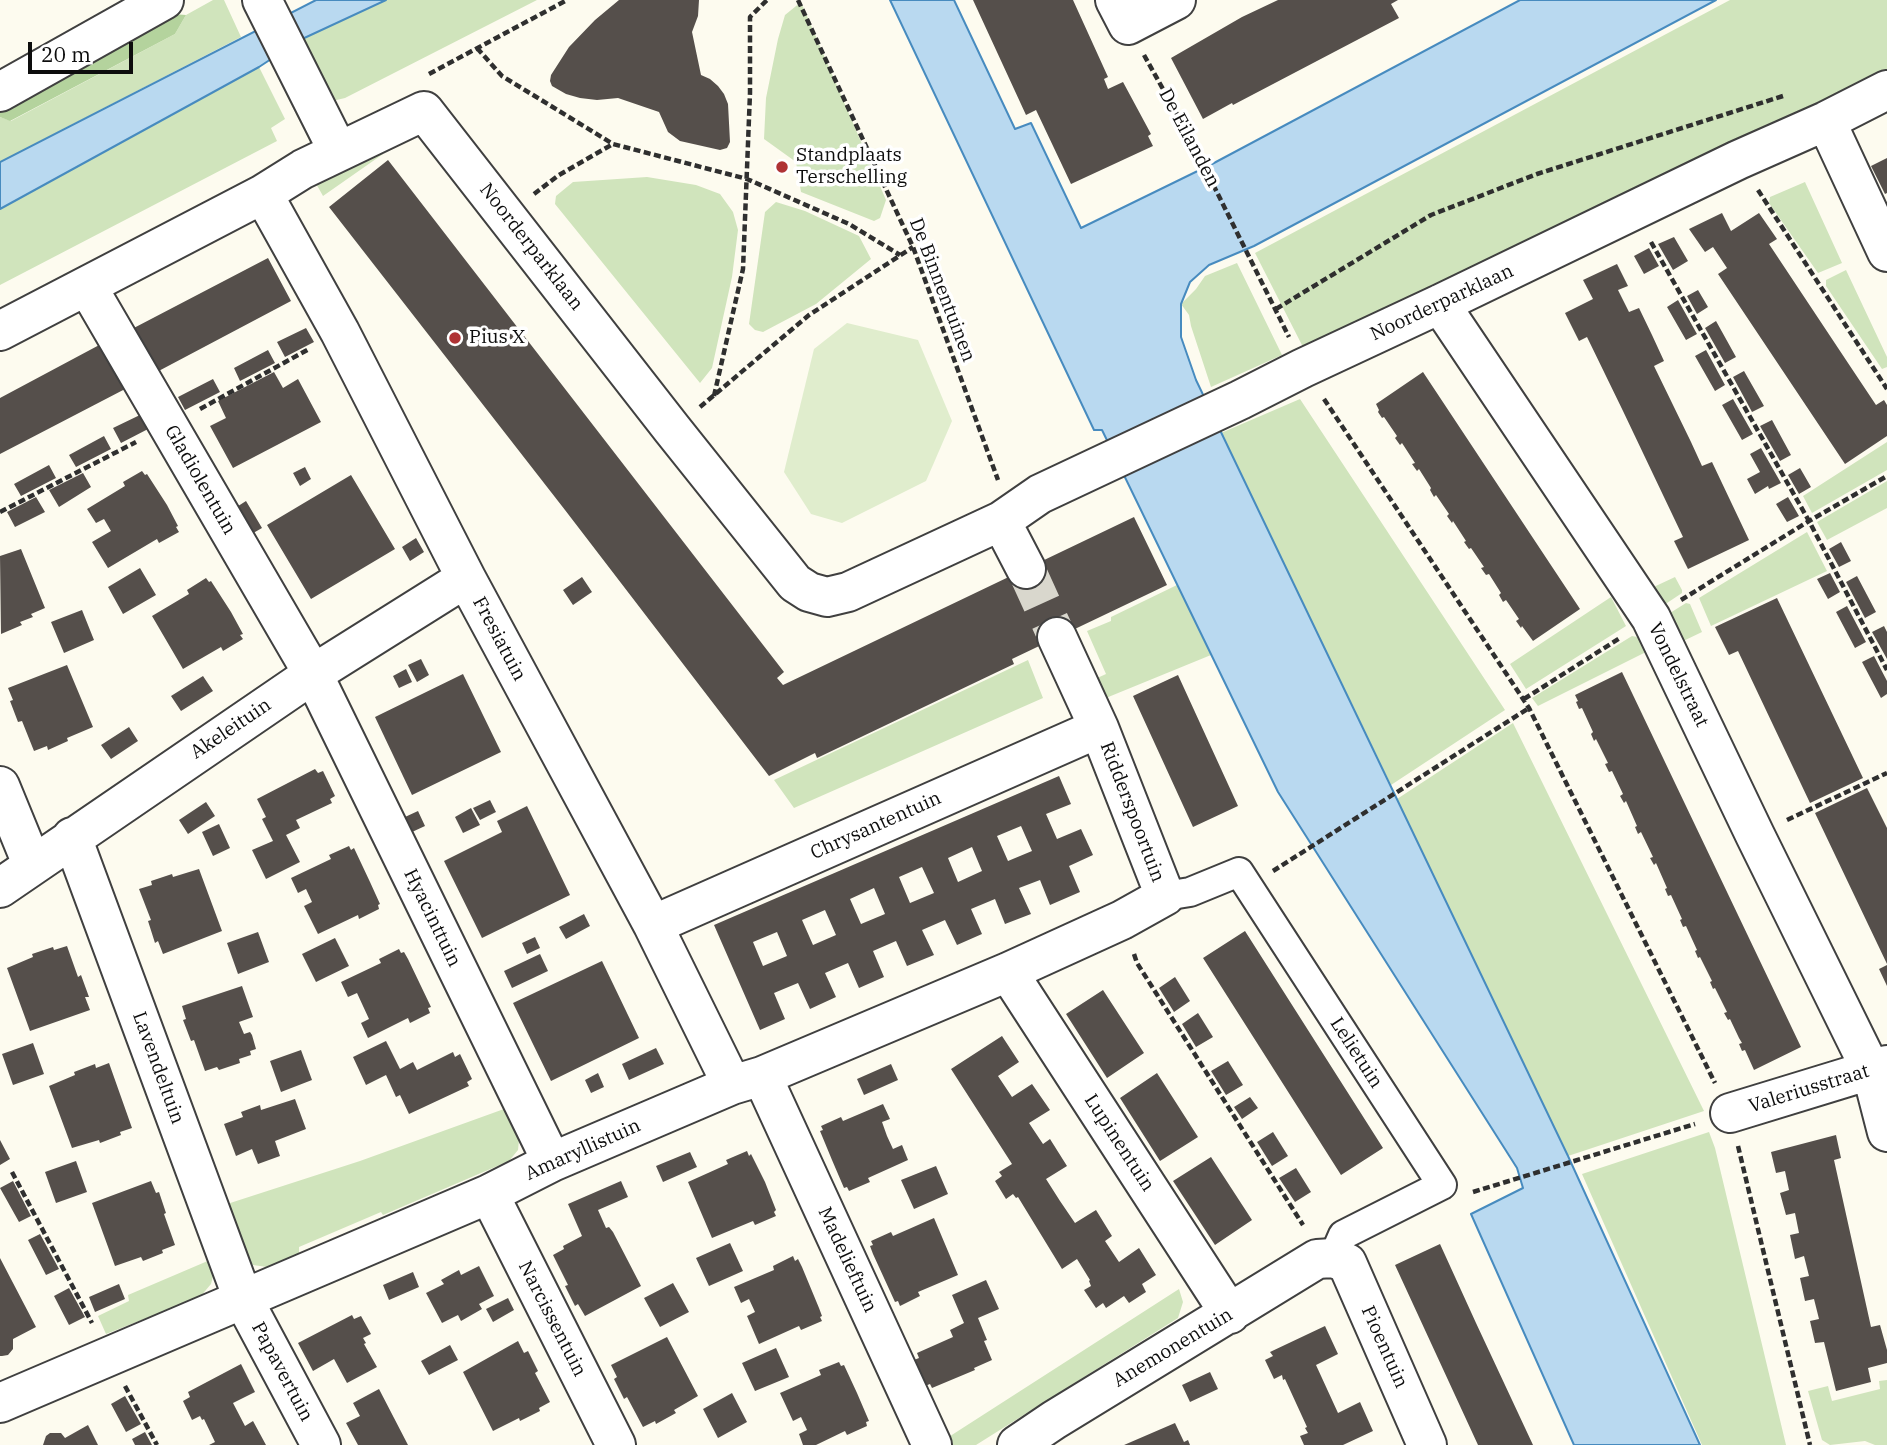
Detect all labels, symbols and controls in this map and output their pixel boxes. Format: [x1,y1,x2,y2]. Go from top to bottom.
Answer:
scale bar [32,28,136,72]
text: 20 m [41,40,91,68]
street label: De Eilanden [1154,85,1224,191]
place label: Standplaats Terschelling [796,145,907,189]
marker: Standplaats Terschelling [774,159,790,175]
street label: Noorderparklaan [474,179,588,315]
street label: De Binnentuinen [904,215,980,365]
street label: Noorderparklaan [1367,260,1517,346]
place label: Pius X [469,327,525,349]
marker: Pius X [447,330,463,346]
street label: Gladiolentuin [159,421,241,539]
street label: Fresiatuin [467,593,531,685]
street label: Vondelstraat [1643,619,1713,731]
street label: Akeleituin [186,694,276,764]
street label: Ridderspoortuin [1095,739,1169,885]
street label: Chrysantentuin [807,787,945,865]
street label: Hyacinttuin [398,865,466,971]
street label: Lavendeltuin [127,1009,189,1127]
street label: Lelietuin [1325,1013,1387,1093]
street label: Valeriusstraat [1746,1060,1872,1118]
street label: Lupinentuin [1079,1090,1159,1196]
street label: Amaryllistuin [522,1114,644,1186]
street label: Madelieftuin [813,1204,881,1316]
street label: Narcissentuin [513,1257,591,1381]
street label: Pioentuin [1356,1302,1412,1392]
street label: Anemonentuin [1109,1303,1237,1393]
street label: Papavertuin [246,1318,318,1426]

